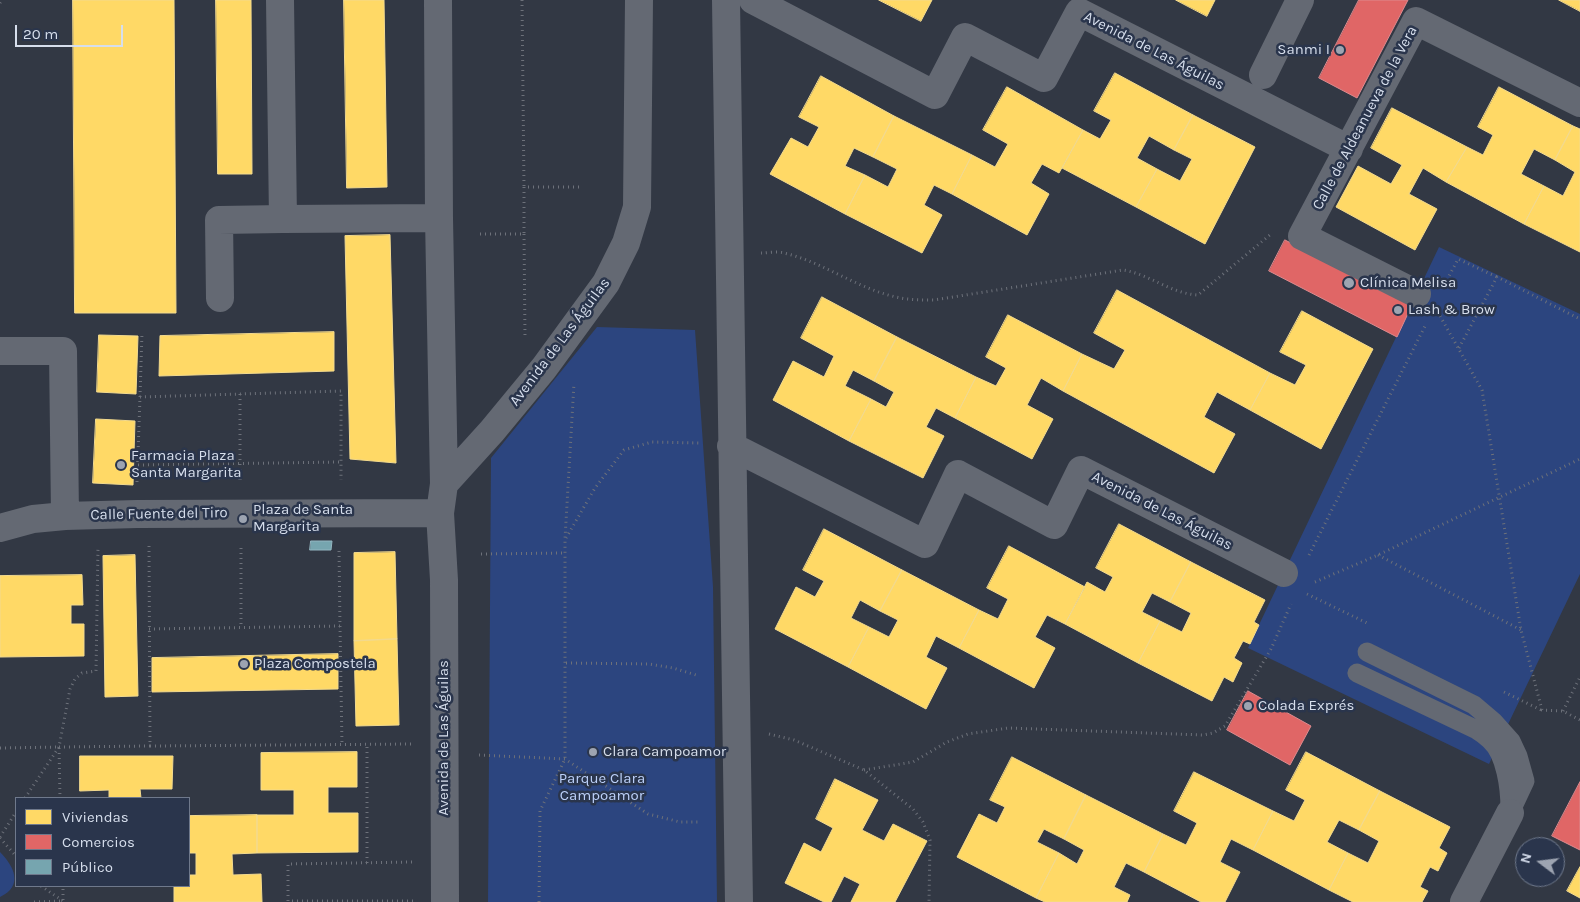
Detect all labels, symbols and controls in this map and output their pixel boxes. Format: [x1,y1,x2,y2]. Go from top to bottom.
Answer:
street label: Avenida de Las Águilas [1081,8,1227,94]
scale bar [18,15,125,47]
street label: Calle de Aldeanueva de la Vera [1309,23,1421,213]
text: 20 m [23,25,58,43]
place label: Sanmi I [1277,41,1330,59]
marker: Sanmi I [1334,44,1346,56]
street label: Avenida de Las Águilas [506,274,614,410]
place label: Clínica Melisa [1360,274,1456,292]
marker: Clínica Melisa [1342,276,1356,290]
place label: Lash & Brow [1408,301,1495,319]
marker: Lash & Brow [1392,304,1404,316]
place label: Farmacia Plaza Santa Margarita [131,447,241,482]
marker: Farmacia Plaza Santa Margarita [115,459,127,471]
street label: Avenida de Las Águilas [1089,468,1235,554]
place label: Plaza de Santa Margarita [253,501,353,536]
street label: Calle Fuente del Tiro [90,504,228,524]
marker: Plaza de Santa Margarita [237,513,249,525]
place label: Plaza Compostela [254,655,376,673]
marker: Plaza Compostela [238,658,250,670]
street label: Avenida de Las Águilas [435,660,453,816]
place label: Colada Exprés [1258,697,1354,715]
marker: Colada Exprés [1242,700,1254,712]
place label: Clara Campoamor [603,743,726,761]
marker: Clara Campoamor [587,746,599,758]
park label: Parque Clara Campoamor [559,770,645,805]
legend [15,797,190,887]
text: Viviendas [62,808,129,826]
text: Comercios [62,833,135,851]
north arrow [1515,837,1565,887]
text: N [1516,851,1536,865]
text: Público [62,858,113,876]

